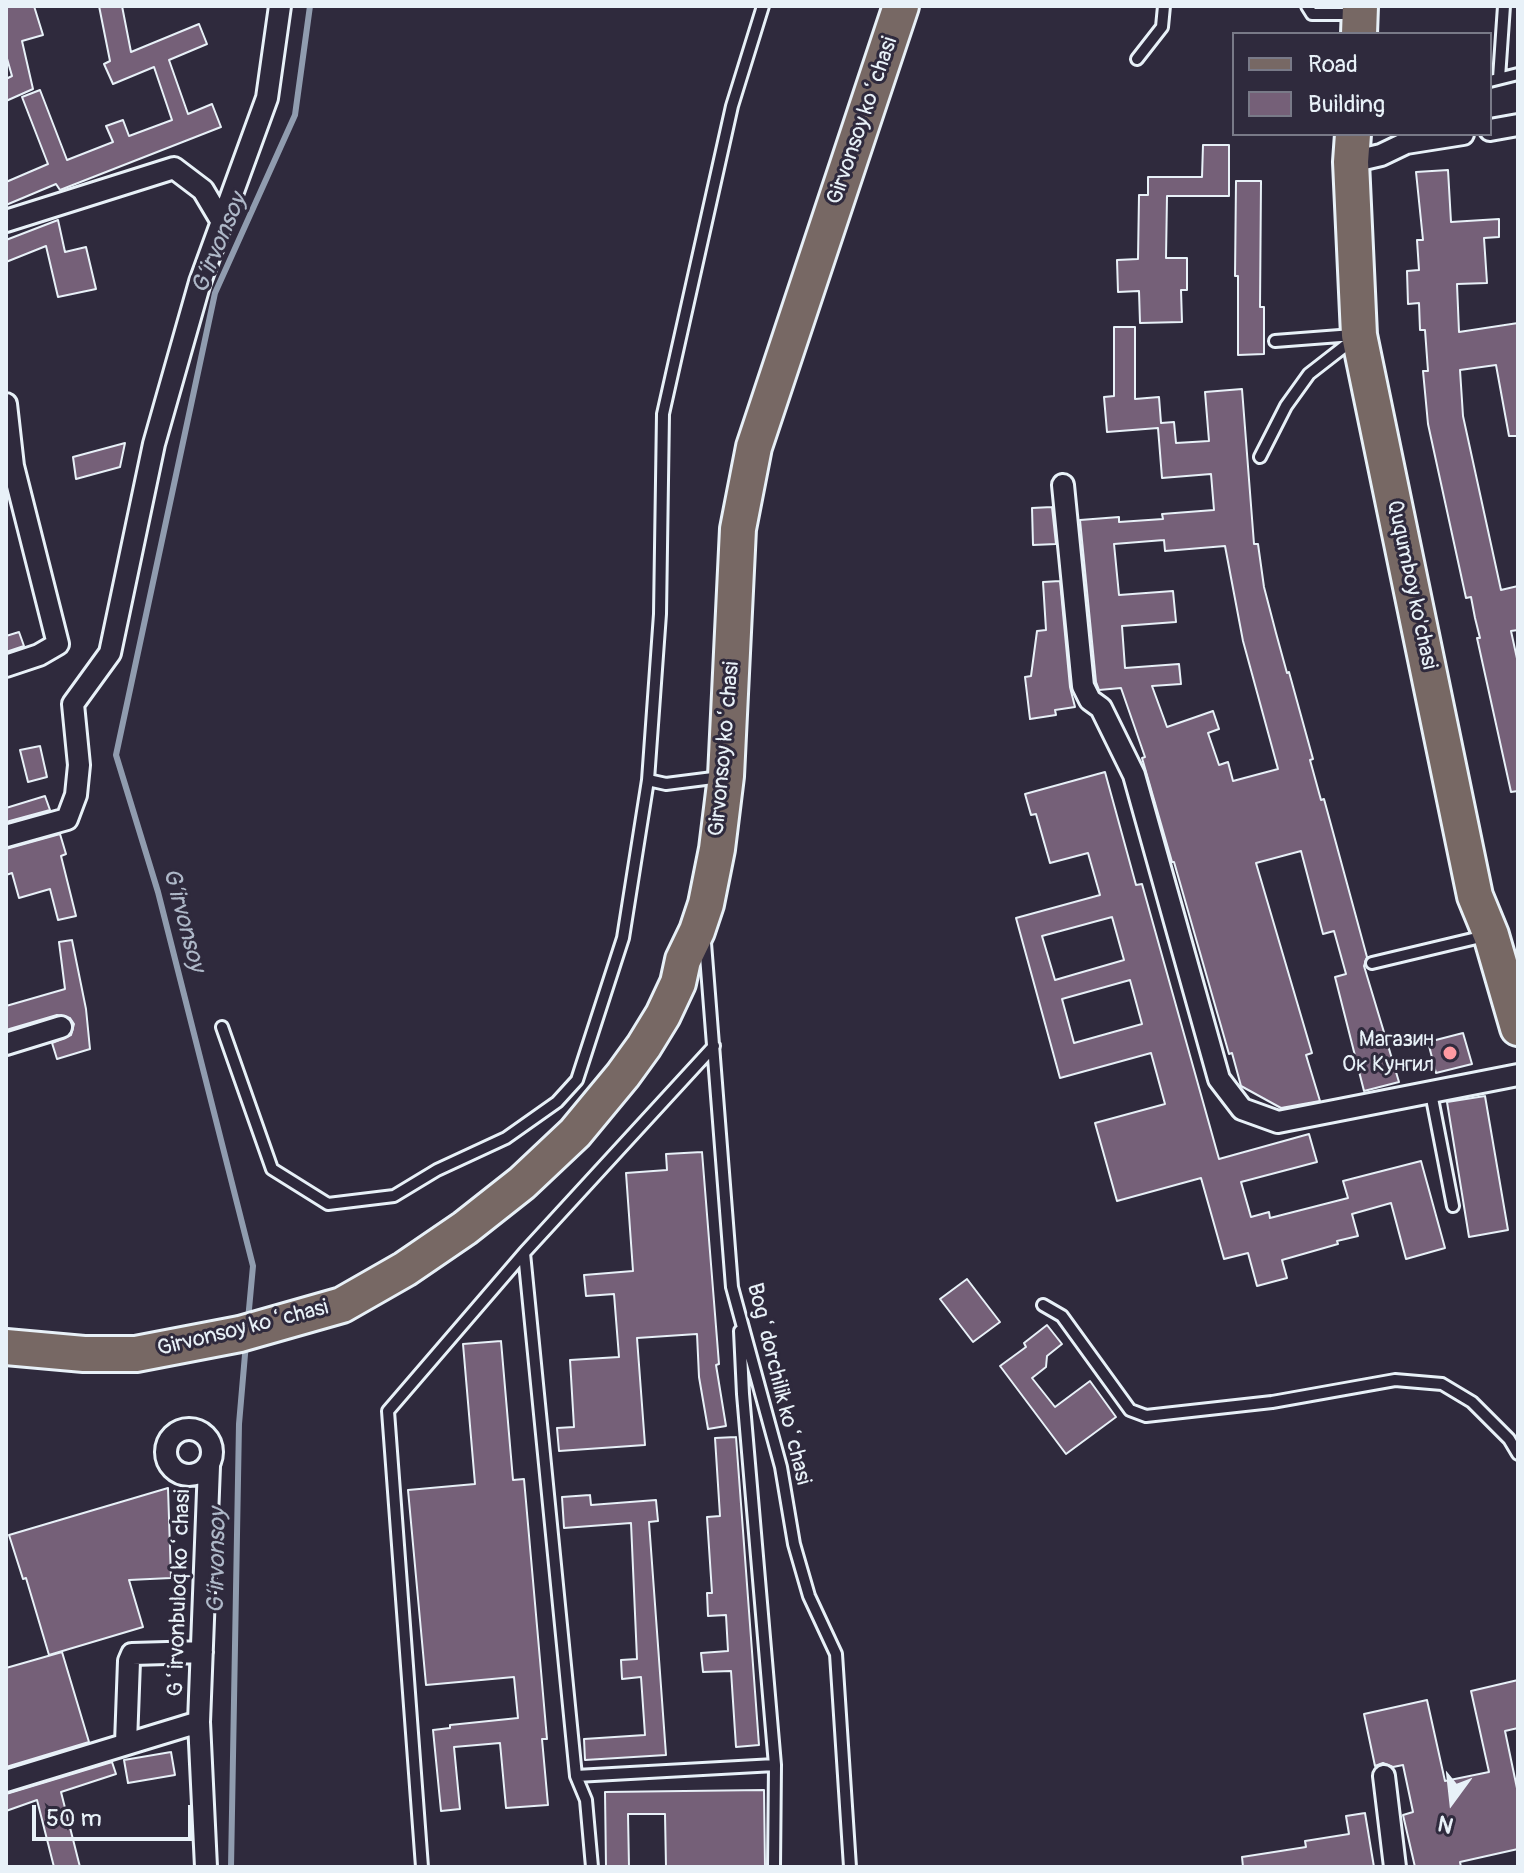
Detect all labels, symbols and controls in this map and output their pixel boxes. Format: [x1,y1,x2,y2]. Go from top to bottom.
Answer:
legend [1232,32,1492,136]
street label: Girvonsoy koʻchasi [822,34,904,208]
text: Road [1308,50,1358,79]
text: Building [1308,90,1385,119]
water label: G‘irvonsoy [186,190,254,298]
street label: Ququmboy ko'chasi [1380,498,1442,672]
street label: Girvonsoy koʻchasi [704,661,746,837]
water label: G‘irvonsoy [155,865,211,975]
place label: Магазин Ок Кунгил [1342,1027,1434,1078]
marker: Магазин Ок Кунгил [1441,1044,1459,1062]
street label: Bogʻdorchilik koʻchasi [740,1280,816,1488]
street label: Girvonsoy koʻchasi [155,1295,331,1363]
street label: Gʻirvonbuloq koʻchasi [163,1489,197,1697]
water label: G‘irvonsoy [203,1508,233,1614]
north arrow [1412,1761,1492,1841]
scale bar [36,1789,196,1839]
text: 50 m [46,1804,102,1833]
text: N [1435,1809,1457,1840]

